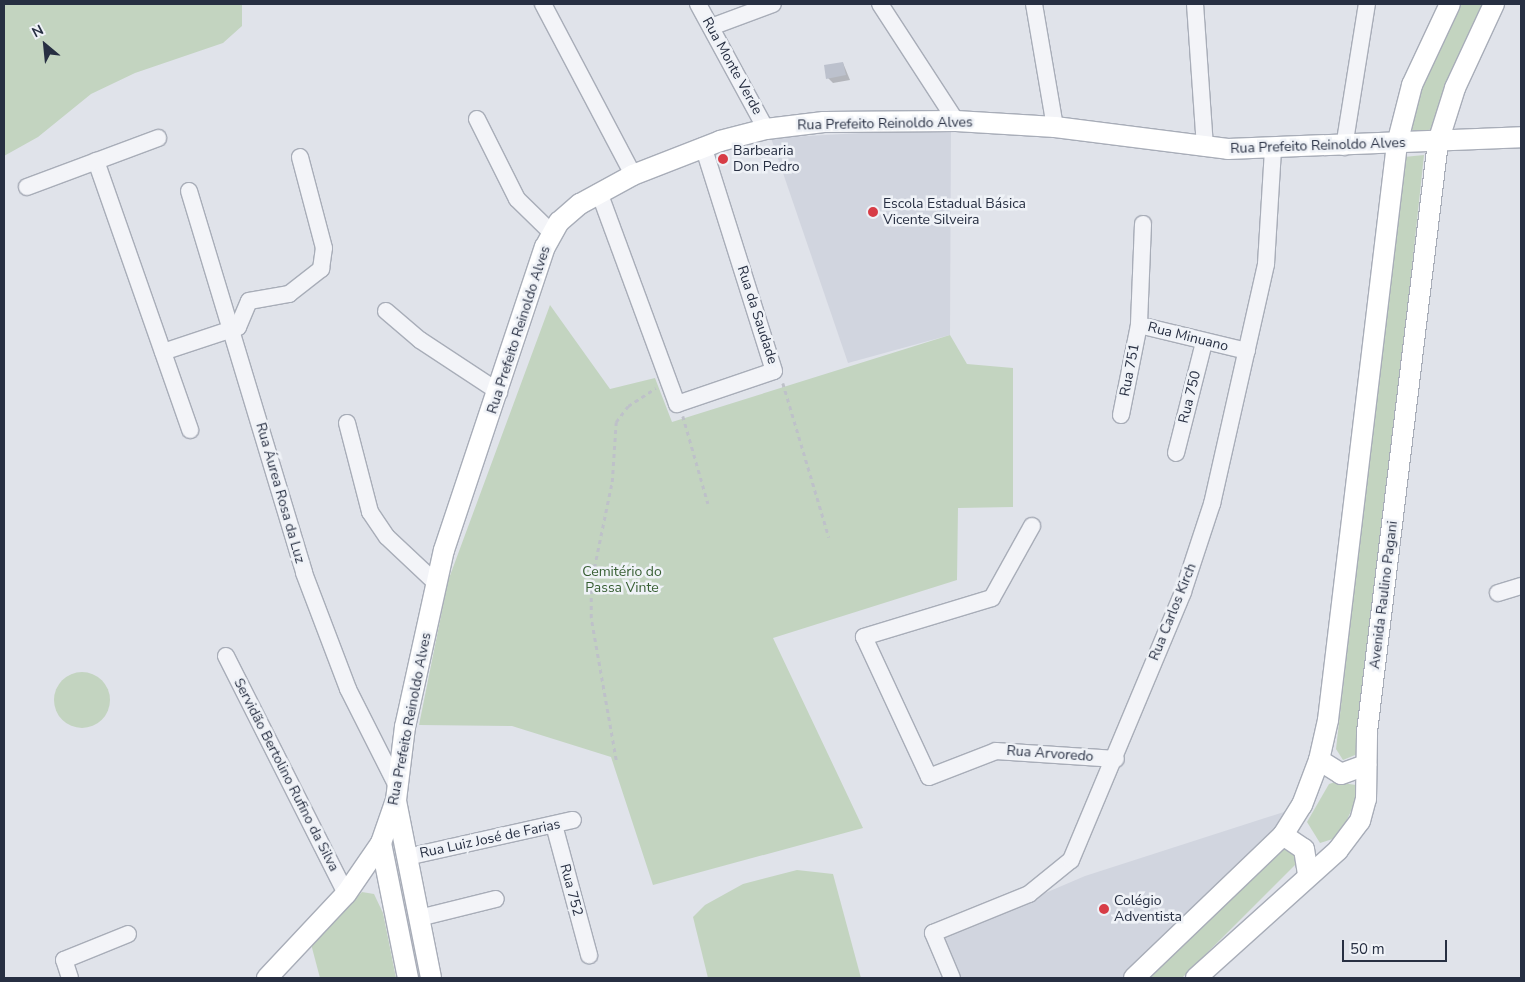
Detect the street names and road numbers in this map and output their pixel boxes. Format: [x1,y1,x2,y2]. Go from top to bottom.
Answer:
street label: Rua Monte Verde [698,14,766,118]
street label: Rua Prefeito Reinoldo Alves [797,114,973,134]
street label: Rua Prefeito Reinoldo Alves [1230,135,1406,157]
street label: Rua Prefeito Reinoldo Alves [484,244,554,416]
street label: Rua da Saudade [733,264,781,366]
street label: Rua Minuano [1146,319,1230,355]
street label: Rua 751 [1117,342,1143,398]
street label: Rua 750 [1175,369,1205,425]
street label: Rua Áurea Rosa da Luz [252,421,308,565]
street label: Avenida Raulino Pagani [1367,520,1401,670]
street label: Rua Carlos Kirch [1146,561,1200,663]
street label: Rua Prefeito Reinoldo Alves [385,631,435,807]
street label: Servidão Bertolino Rufino da Silva [230,676,342,874]
street label: Rua Arvoredo [1006,743,1094,765]
street label: Rua Luiz José de Farias [418,816,562,862]
street label: Rua 752 [556,862,586,918]

